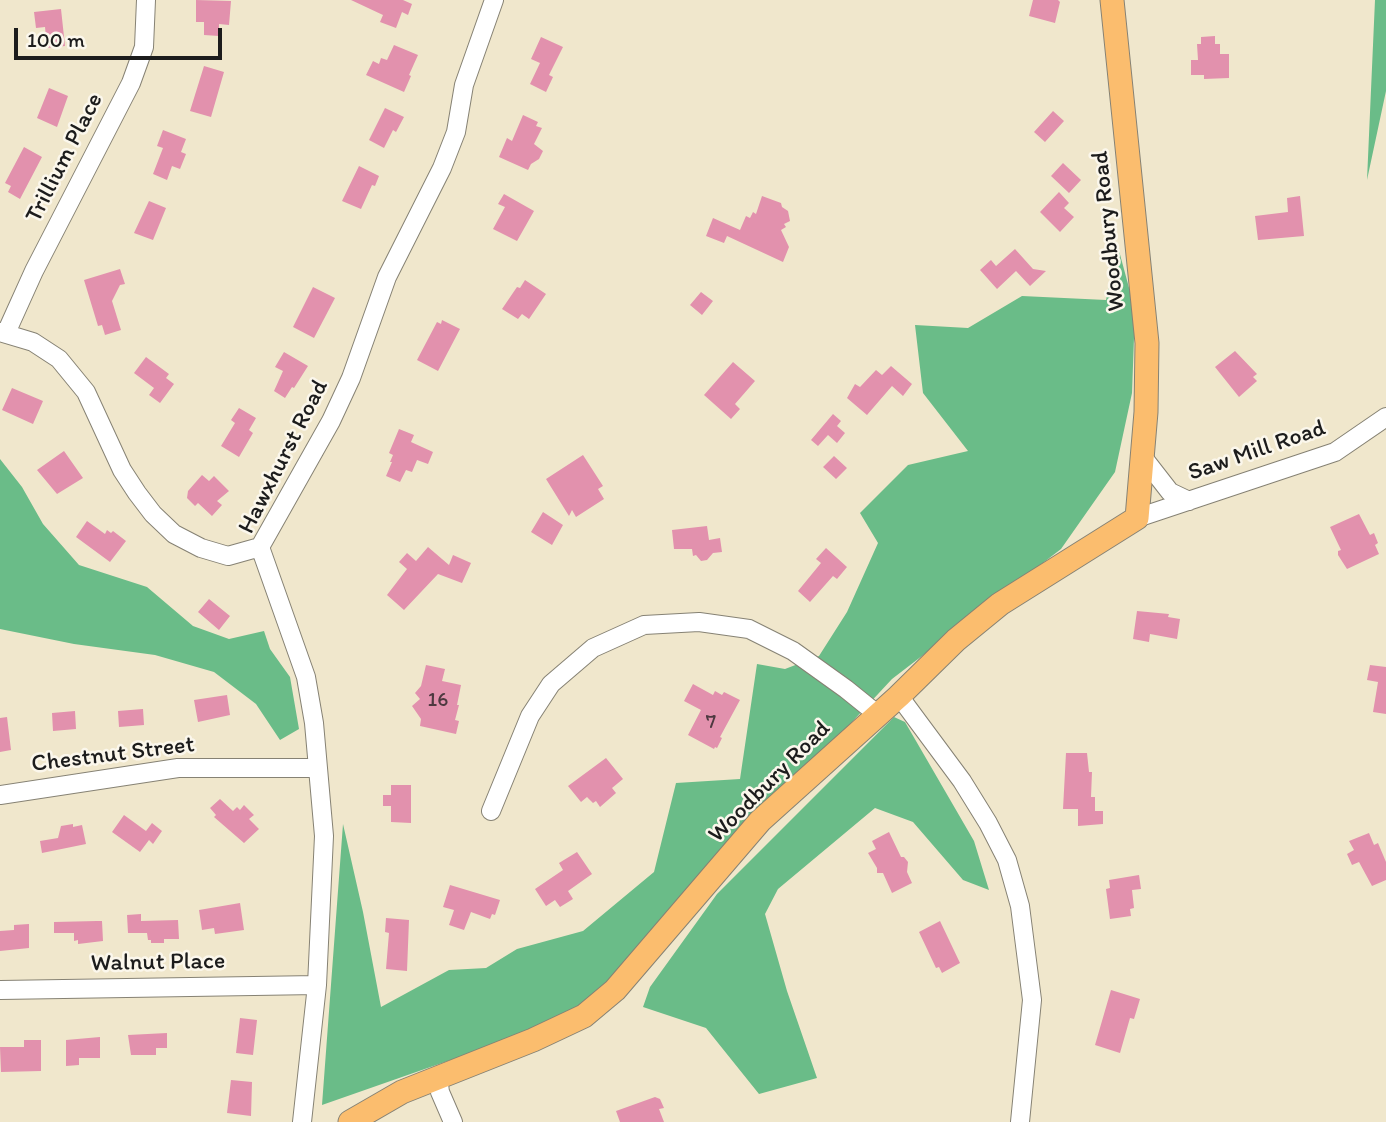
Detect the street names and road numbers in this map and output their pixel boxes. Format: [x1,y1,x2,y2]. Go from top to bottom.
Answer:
street label: Trillium Place [20,88,110,228]
street label: Woodbury Road [1086,149,1132,313]
street label: Hawxhurst Road [233,375,335,539]
street label: Saw Mill Road [1185,414,1329,488]
street label: Woodbury Road [703,715,837,849]
street label: Chestnut Street [30,731,196,779]
street label: Walnut Place [90,947,226,979]

